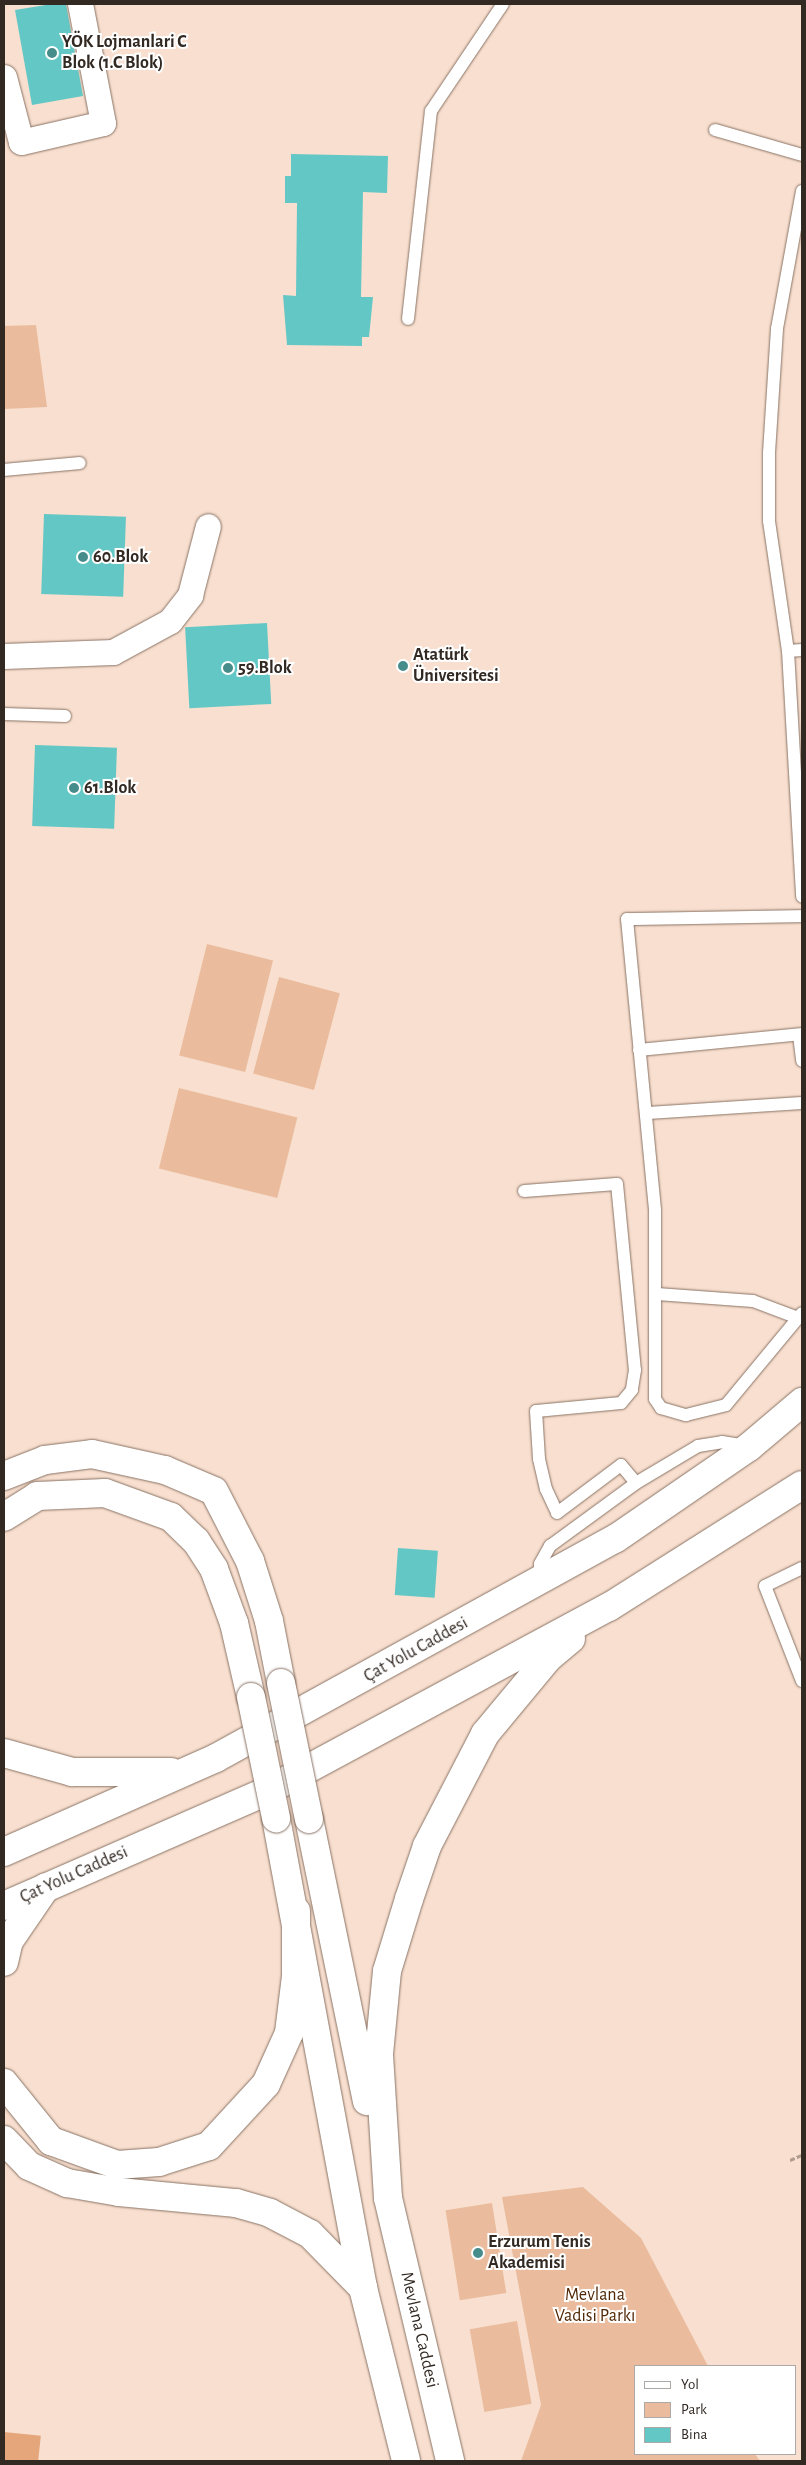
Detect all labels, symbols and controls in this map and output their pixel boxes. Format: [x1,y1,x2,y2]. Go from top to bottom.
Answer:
place label: YÖK Lojmanlari C Blok (1.C Blok) [62,32,187,74]
marker: YÖK Lojmanlari C Blok (1.C Blok) [46,47,58,59]
place label: 60.Blok [93,546,148,568]
marker: 60.Blok [77,551,89,563]
place label: Atatürk Üniversitesi [413,645,499,688]
place label: 59.Blok [238,657,292,679]
marker: Atatürk Üniversitesi [397,660,409,672]
marker: 59.Blok [222,662,234,674]
place label: 61.Blok [84,777,136,799]
marker: 61.Blok [68,782,80,794]
street label: Çat Yolu Caddesi [360,1612,472,1688]
street label: Çat Yolu Caddesi [17,1842,131,1908]
place label: Erzurum Tenis Akademisi [488,2232,591,2274]
marker: Erzurum Tenis Akademisi [472,2247,484,2259]
street label: Mevlana Caddesi [395,2270,443,2390]
park label: Mevlana Vadisi Parkı [555,2285,635,2328]
legend [634,2365,796,2455]
text: Yol [681,2377,699,2392]
text: Park [681,2402,707,2417]
text: Bina [681,2427,707,2442]

